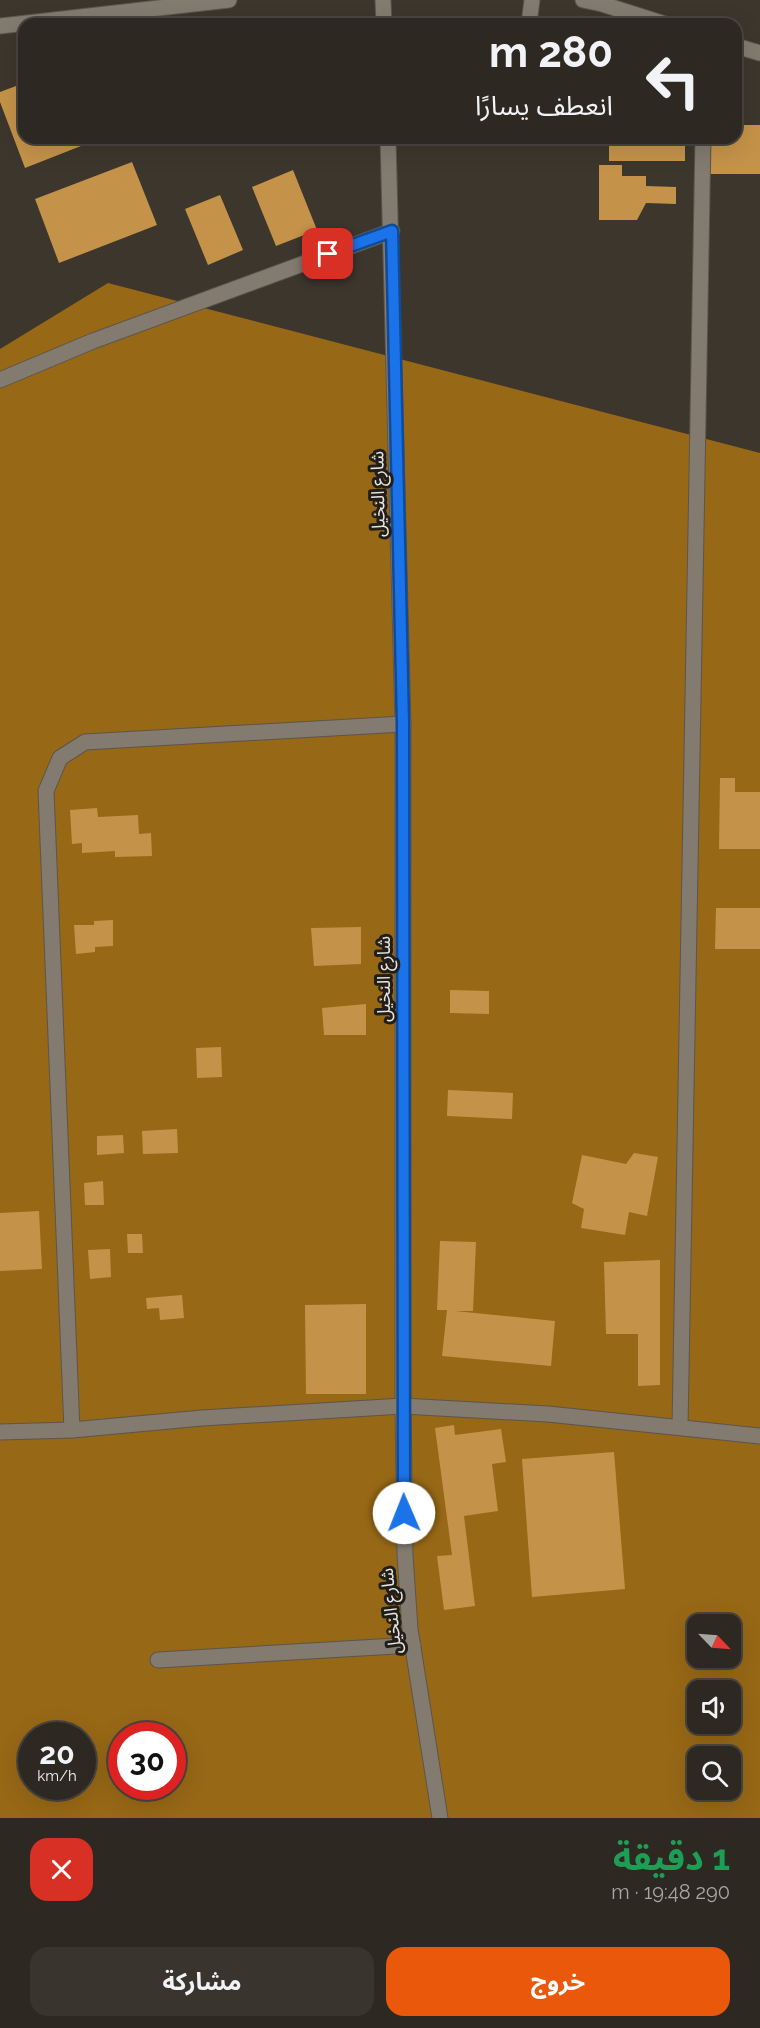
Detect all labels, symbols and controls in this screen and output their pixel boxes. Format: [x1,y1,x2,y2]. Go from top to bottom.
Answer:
text: 280 m [489,28,613,77]
icon: left [634,42,712,120]
text: انعطف يسارًا [475,90,613,121]
pin [302,228,353,279]
icon: arrive [311,237,344,270]
street label: شارع النخيل [366,451,393,537]
street label: شارع النخيل [373,936,398,1022]
position arrow [372,1481,436,1545]
street label: شارع النخيل [376,1567,409,1655]
north arrow [687,1614,741,1668]
map controls [687,1614,741,1800]
button: sound [687,1680,741,1734]
speed limit sign: 30 [108,1722,186,1800]
text: 20 [39,1736,75,1771]
button: search [687,1746,741,1800]
text: km/h [37,1767,77,1785]
text: 1 دقيقة [613,1836,730,1878]
button: close [30,1838,93,1901]
text: 290 m · 19:48 [611,1880,730,1904]
button: مشاركة [30,1947,374,2016]
button: خروج [386,1947,730,2016]

